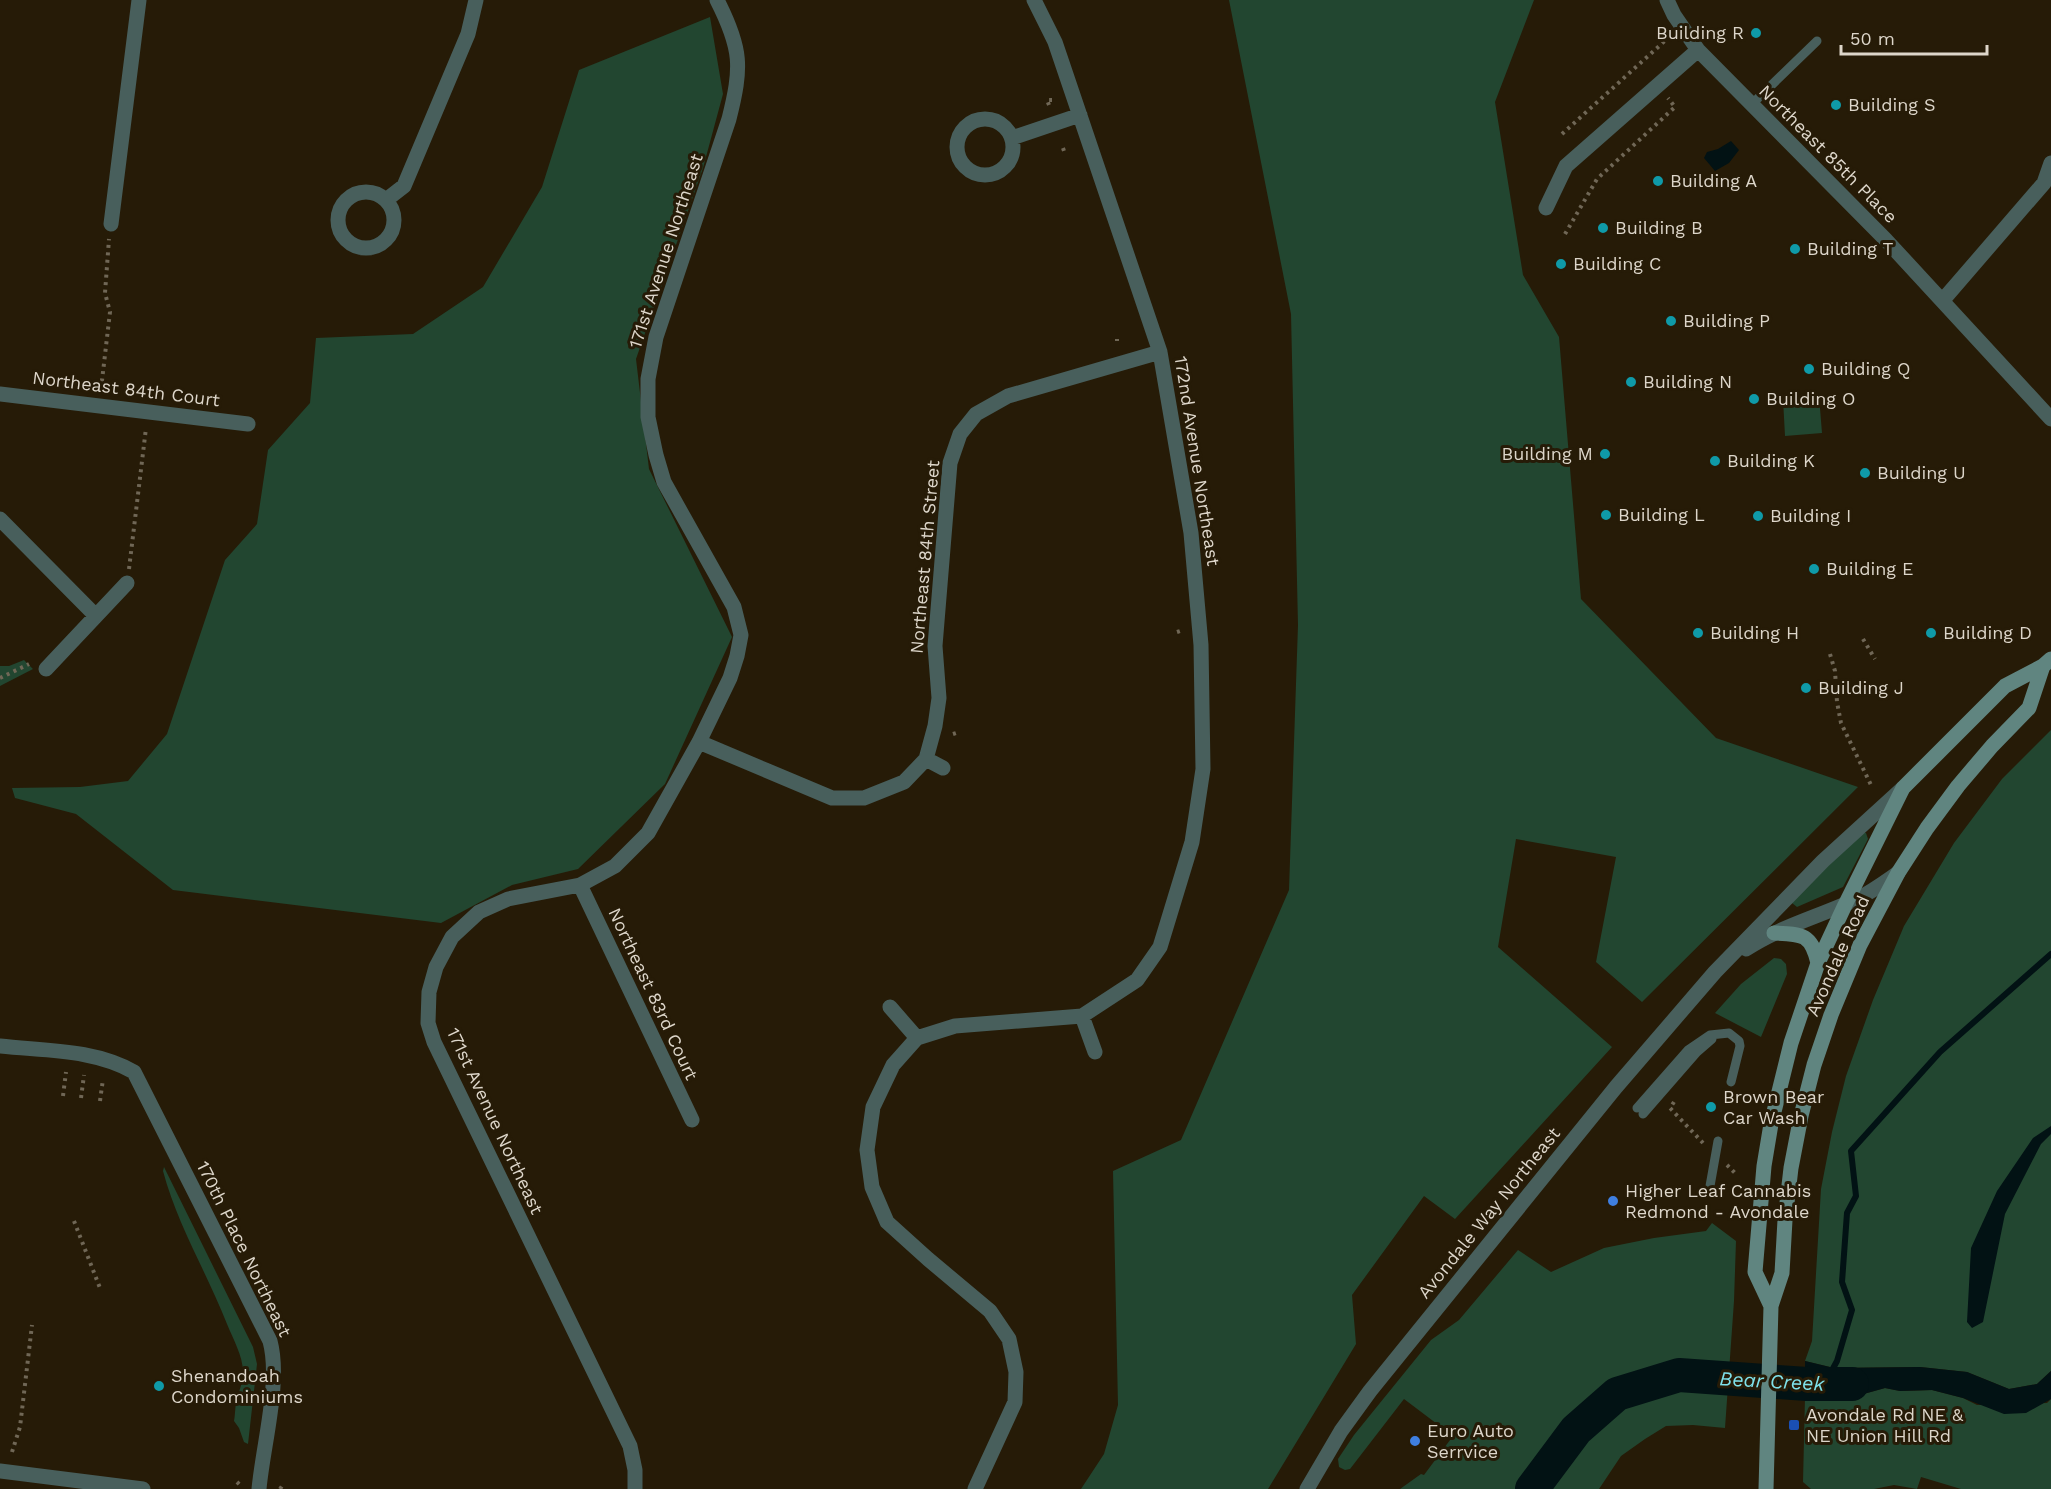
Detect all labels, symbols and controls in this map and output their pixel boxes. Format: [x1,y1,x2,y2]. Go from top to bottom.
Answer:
scale bar [1841,18,1986,56]
place label: Building R [1656,22,1744,43]
marker: Building R [1749,26,1763,40]
text: 50 m [1850,28,1895,49]
street label: Northeast 85th Place [1755,80,1902,227]
place label: Building S [1848,94,1936,115]
marker: Building S [1829,98,1843,112]
street label: 171st Avenue Northeast [624,150,707,351]
place label: Building A [1670,170,1757,191]
marker: Building A [1651,174,1665,188]
place label: Building B [1615,217,1703,238]
marker: Building B [1596,221,1610,235]
place label: Building T [1807,238,1894,259]
marker: Building T [1788,242,1802,256]
place label: Building C [1573,253,1661,274]
marker: Building C [1554,257,1568,271]
place label: Building P [1683,310,1770,331]
marker: Building P [1664,314,1678,328]
street label: 172nd Avenue Northeast [1171,354,1225,568]
place label: Building Q [1821,358,1911,379]
marker: Building Q [1802,362,1816,376]
street label: Northeast 84th Court [31,367,221,410]
place label: Building N [1643,371,1732,392]
marker: Building N [1624,375,1638,389]
place label: Building O [1766,388,1856,409]
marker: Building O [1747,392,1761,406]
place label: Building M [1502,443,1593,464]
marker: Building M [1598,447,1612,461]
place label: Building K [1727,450,1815,471]
marker: Building K [1708,454,1722,468]
street label: Northeast 84th Street [906,459,943,655]
place label: Building U [1877,462,1966,483]
marker: Building U [1858,466,1872,480]
place label: Building L [1618,504,1705,525]
place label: Building I [1770,505,1851,526]
marker: Building L [1599,508,1613,522]
marker: Building I [1751,509,1765,523]
place label: Building E [1826,558,1914,579]
marker: Building E [1807,562,1821,576]
place label: Building H [1710,622,1799,643]
place label: Building D [1943,622,2032,643]
marker: Building H [1691,626,1705,640]
marker: Building D [1924,626,1938,640]
place label: Building J [1818,677,1904,698]
marker: Building J [1799,681,1813,695]
street label: Avondale Road [1802,892,1874,1019]
street label: Northeast 83rd Court [604,904,703,1084]
street label: 171st Avenue Northeast [443,1024,548,1218]
place label: Brown Bear Car Wash [1723,1086,1824,1128]
marker: Brown Bear Car Wash [1704,1100,1718,1114]
street label: Avondale Way Northeast [1413,1123,1564,1302]
street label: 170th Place Northeast [193,1157,296,1341]
place label: Higher Leaf Cannabis Redmond - Avondale [1625,1180,1811,1222]
marker: Higher Leaf Cannabis Redmond - Avondale [1606,1194,1620,1208]
place label: Shenandoah Condominiums [171,1365,303,1407]
water label: Bear Creek [1719,1366,1826,1396]
marker: Shenandoah Condominiums [152,1379,166,1393]
place label: Avondale Rd NE & NE Union Hill Rd [1806,1404,1964,1446]
marker: Avondale Rd NE & NE Union Hill Rd [1787,1418,1801,1432]
place label: Euro Auto Serrvice [1427,1420,1514,1462]
marker: Euro Auto Serrvice [1408,1434,1422,1448]

